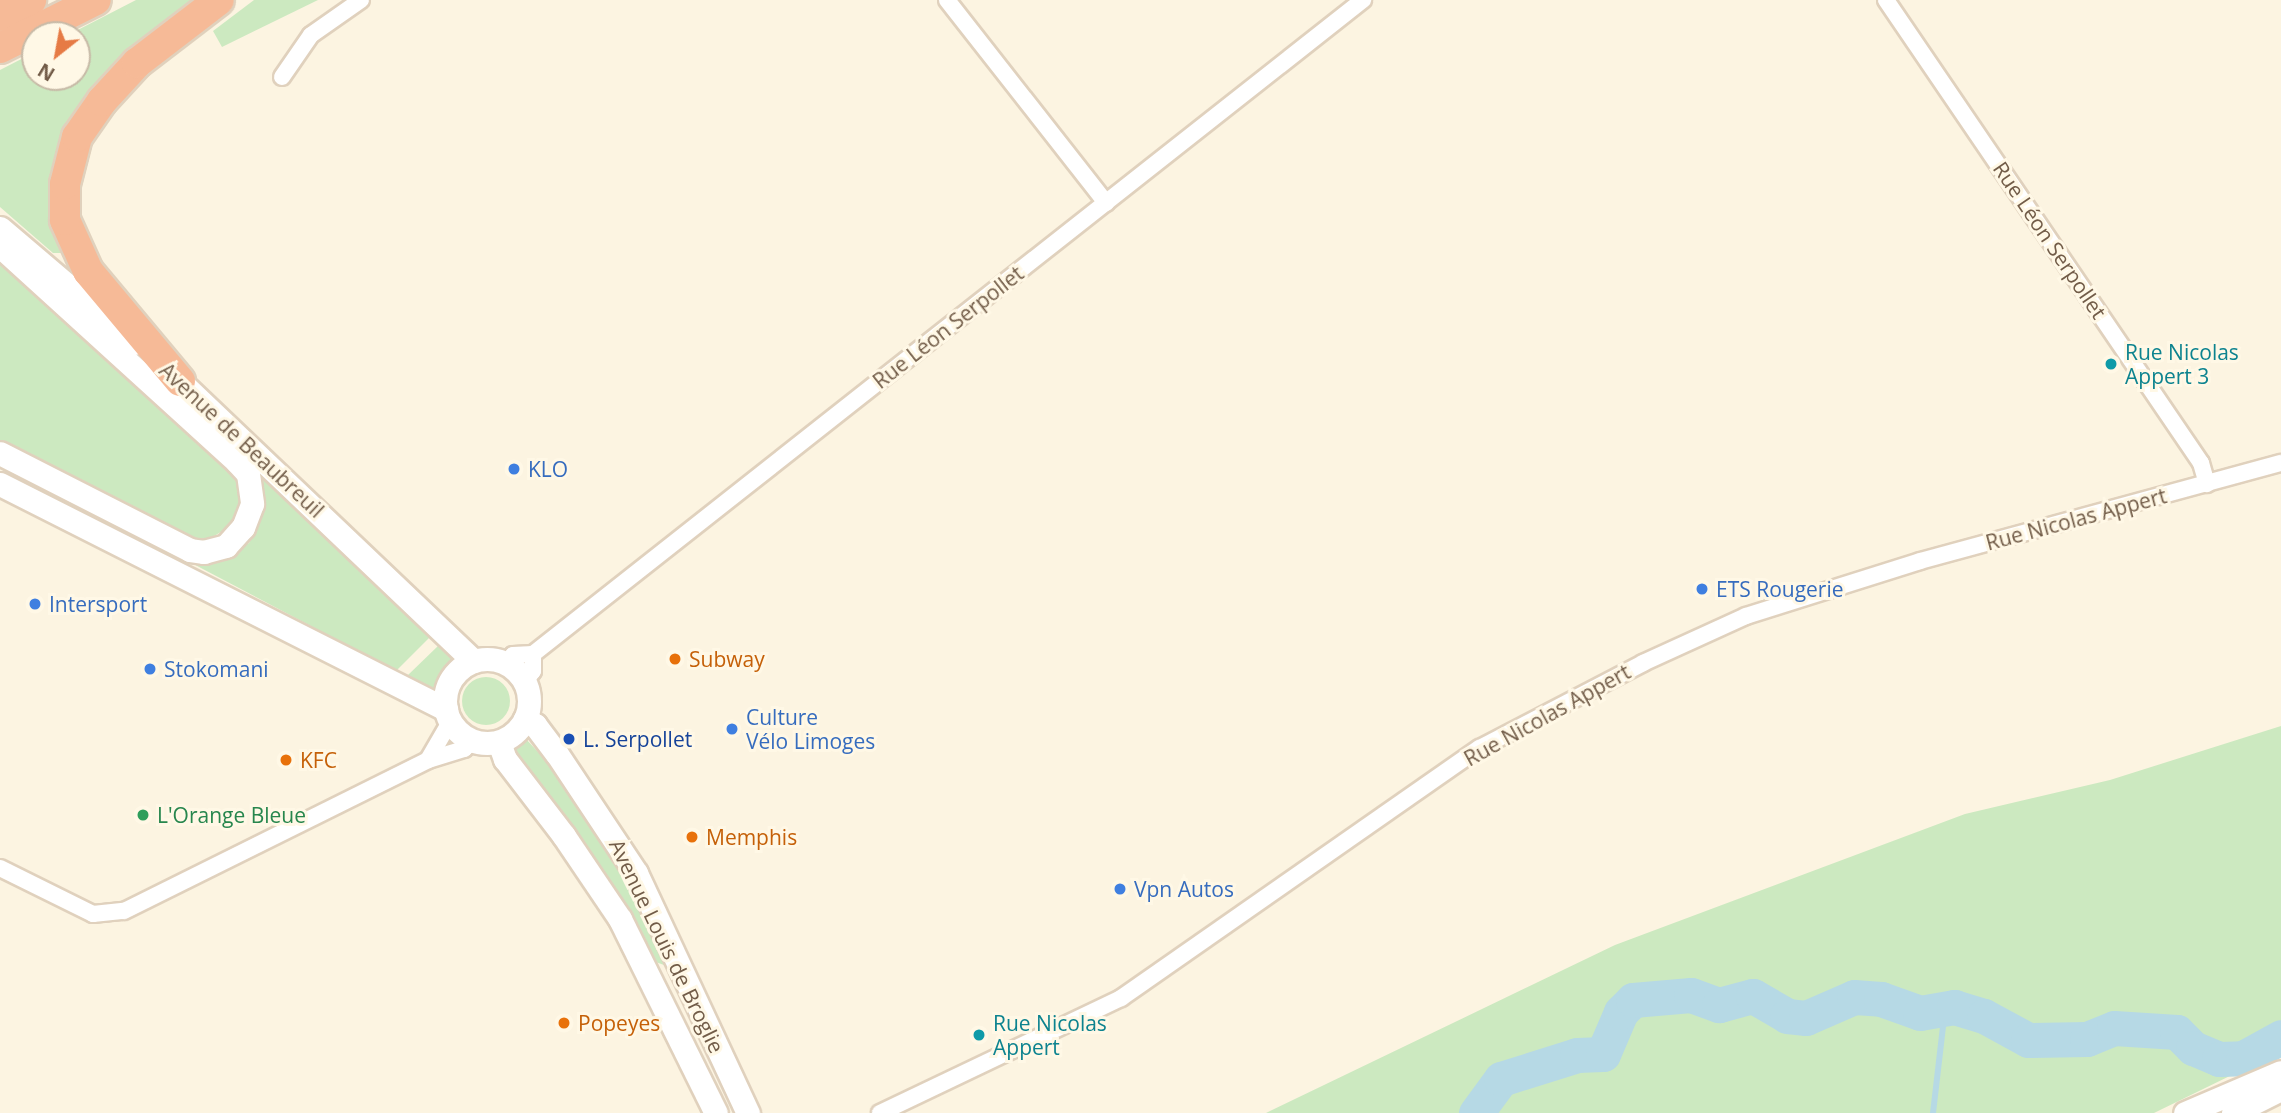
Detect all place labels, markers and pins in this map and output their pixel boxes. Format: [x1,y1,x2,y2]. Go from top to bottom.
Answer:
place label: Rue Nicolas Appert 3 [2125,339,2239,389]
marker: Rue Nicolas Appert 3 [2103,356,2119,372]
place label: KLO [528,456,568,482]
marker: KLO [506,461,522,477]
place label: ETS Rougerie [1716,576,1844,602]
marker: ETS Rougerie [1694,581,1710,597]
place label: Intersport [49,591,147,617]
marker: Intersport [27,596,43,612]
place label: Subway [689,646,765,672]
marker: Subway [667,651,683,667]
place label: Stokomani [164,656,269,682]
marker: Stokomani [142,661,158,677]
place label: Culture Vélo Limoges [746,704,875,754]
marker: Culture Vélo Limoges [724,721,740,737]
place label: L. Serpollet [583,726,692,752]
marker: L. Serpollet [561,731,577,747]
place label: KFC [300,747,337,773]
marker: KFC [278,752,294,768]
place label: L'Orange Bleue [157,802,306,828]
marker: L'Orange Bleue [135,807,151,823]
place label: Memphis [706,824,797,850]
marker: Memphis [684,829,700,845]
place label: Vpn Autos [1134,876,1234,902]
marker: Vpn Autos [1112,881,1128,897]
place label: Popeyes [578,1010,660,1036]
place label: Rue Nicolas Appert [993,1010,1107,1060]
marker: Popeyes [556,1015,572,1031]
marker: Rue Nicolas Appert [971,1027,987,1043]

